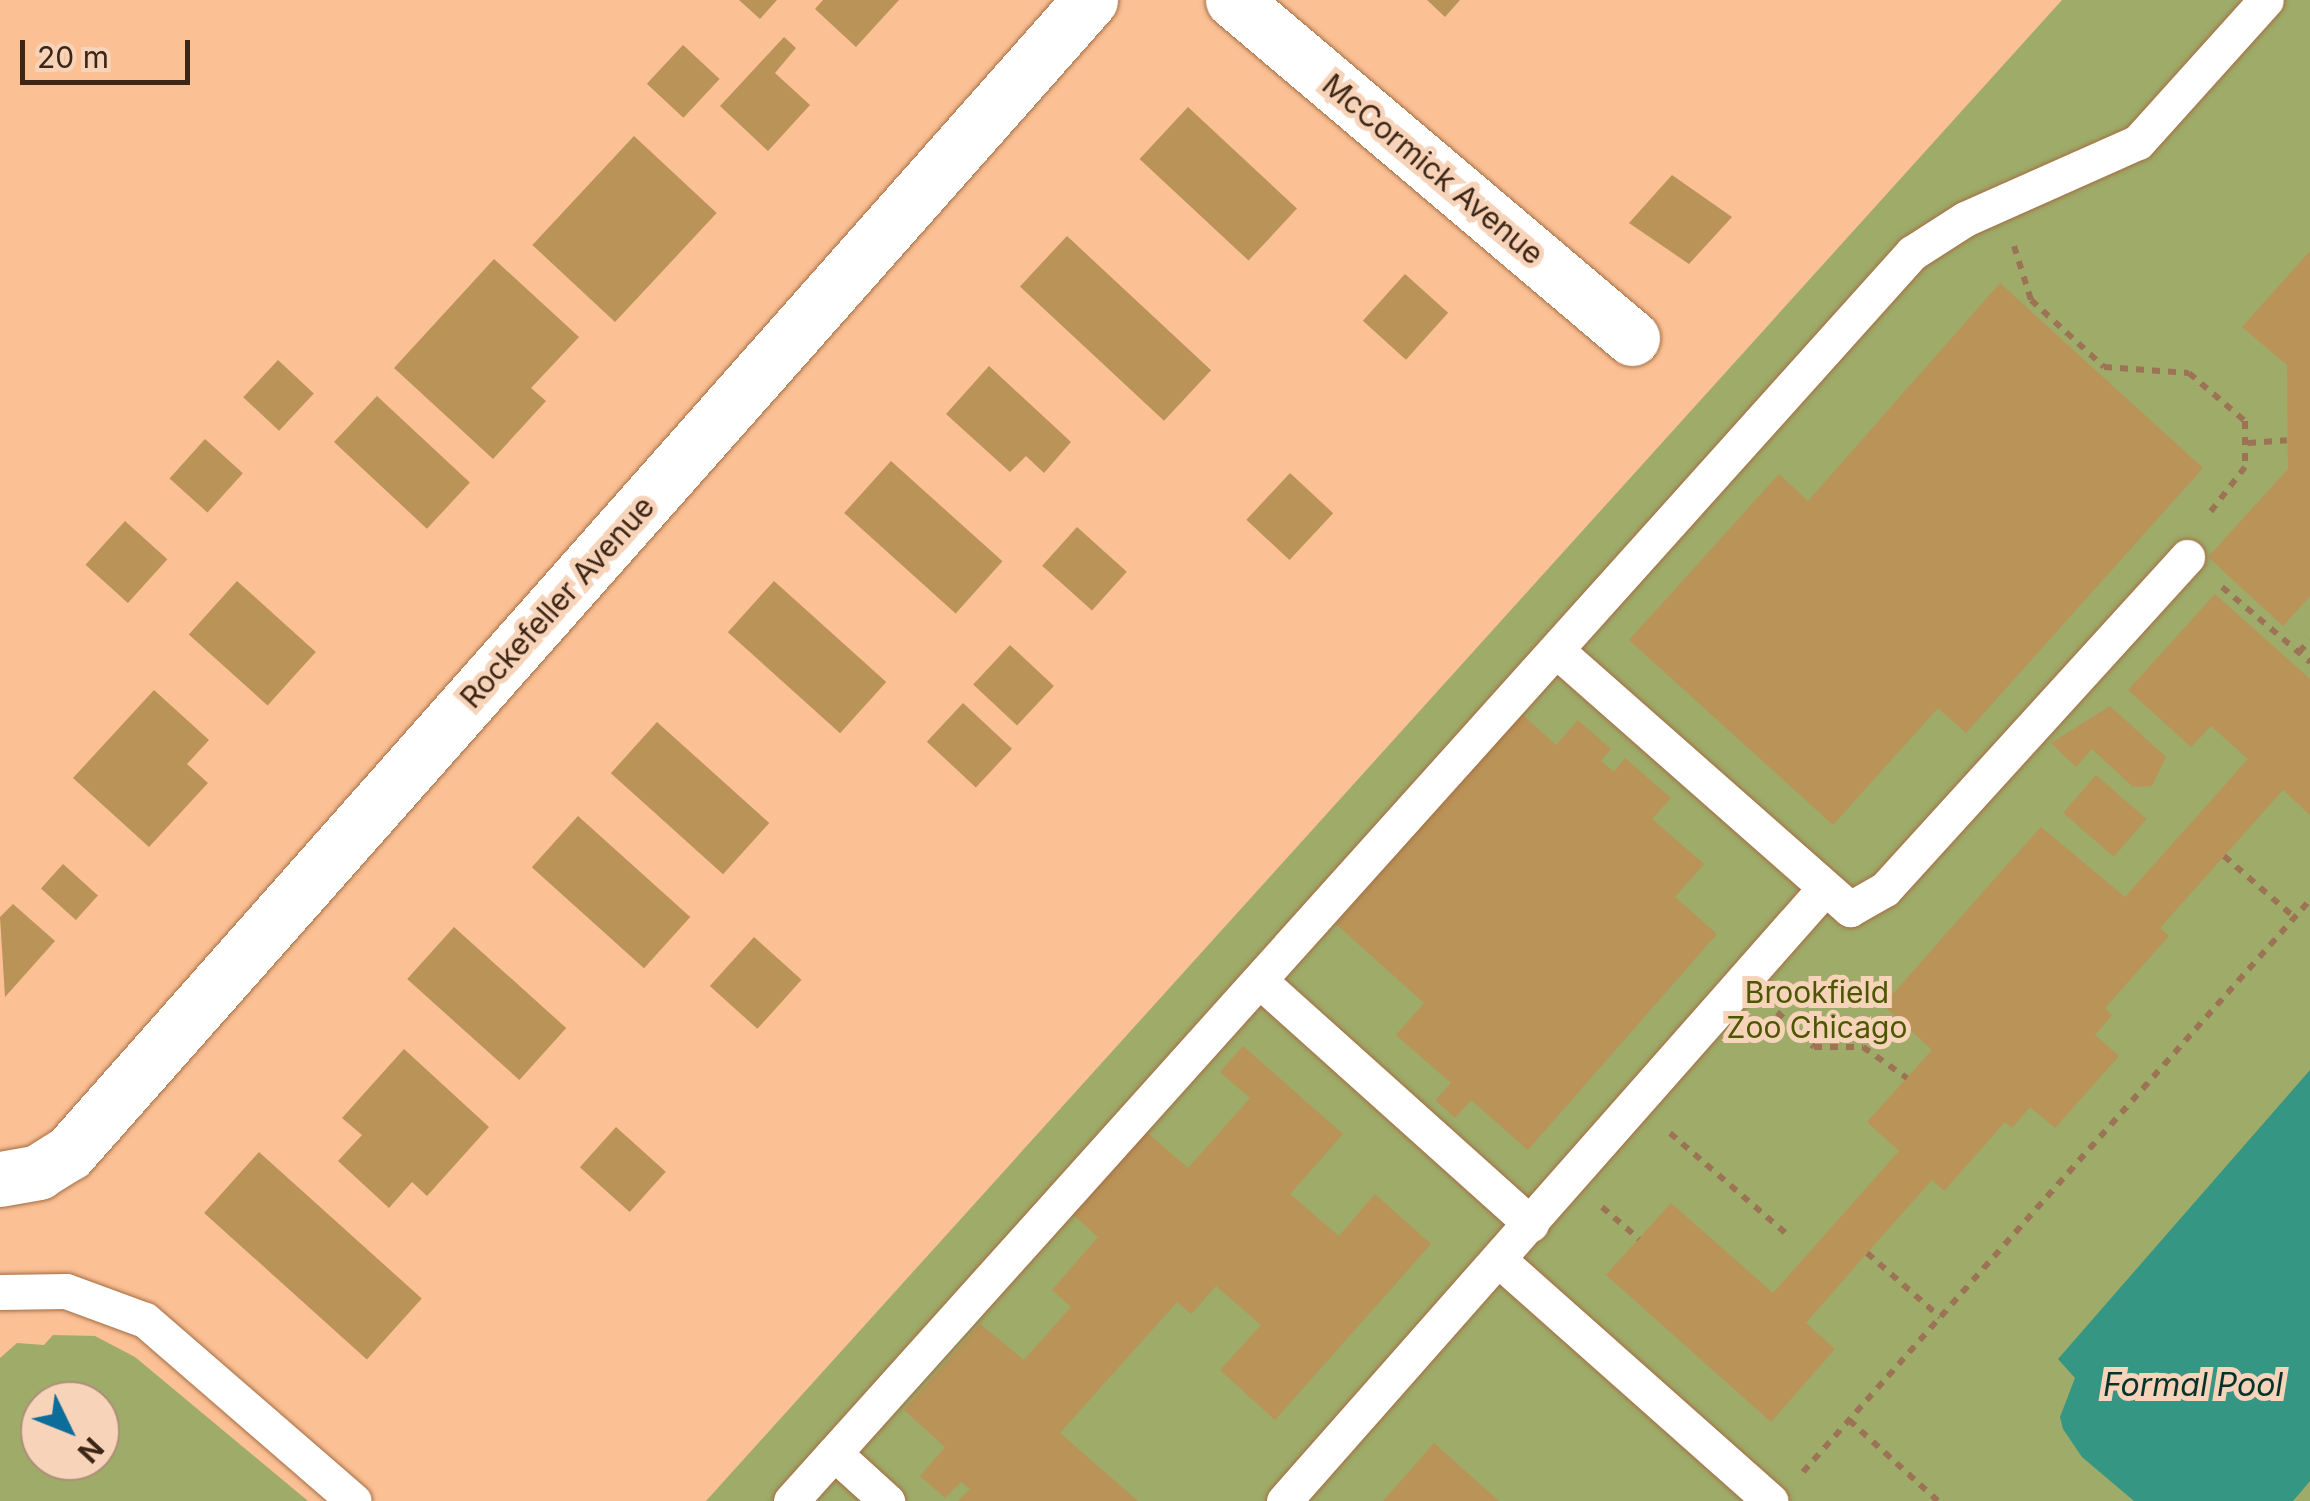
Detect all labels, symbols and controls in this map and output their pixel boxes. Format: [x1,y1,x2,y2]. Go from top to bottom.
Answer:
scale bar [25,20,195,82]
text: 20 m [37,39,109,75]
street label: McCormick Avenue [1315,66,1551,272]
street label: Rockefeller Avenue [453,489,661,715]
park label: Brookfield Zoo Chicago [1727,974,1907,1044]
water label: Formal Pool [2103,1366,2283,1404]
north arrow [20,1381,120,1481]
text: N [71,1431,110,1469]

